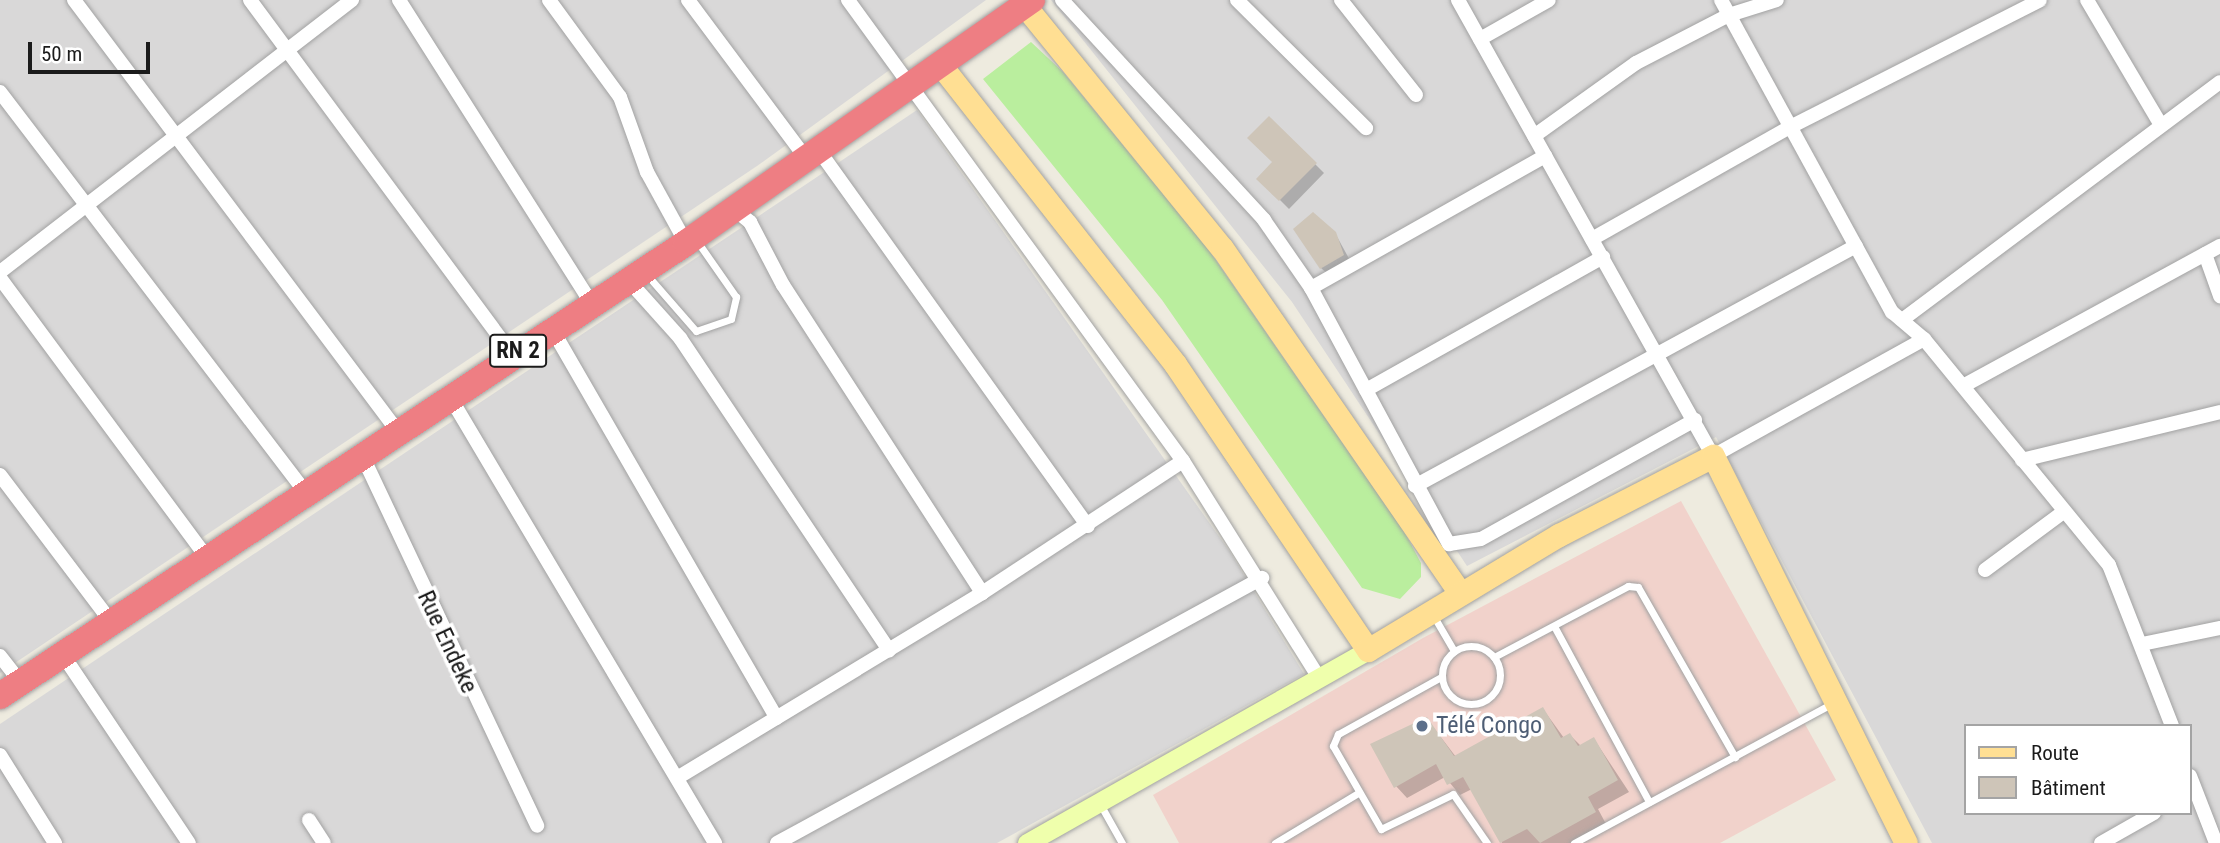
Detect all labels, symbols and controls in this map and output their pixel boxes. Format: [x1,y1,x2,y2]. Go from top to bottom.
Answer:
scale bar [32,28,154,72]
text: 50 m [41,42,82,66]
road number: RN 2 [488,332,548,370]
street label: Rue Endeke [411,586,483,698]
place label: Télé Congo [1436,712,1542,740]
marker: Télé Congo [1414,718,1430,734]
legend [1965,724,2192,815]
text: Route [2031,741,2079,765]
text: Bâtiment [2031,776,2106,800]

